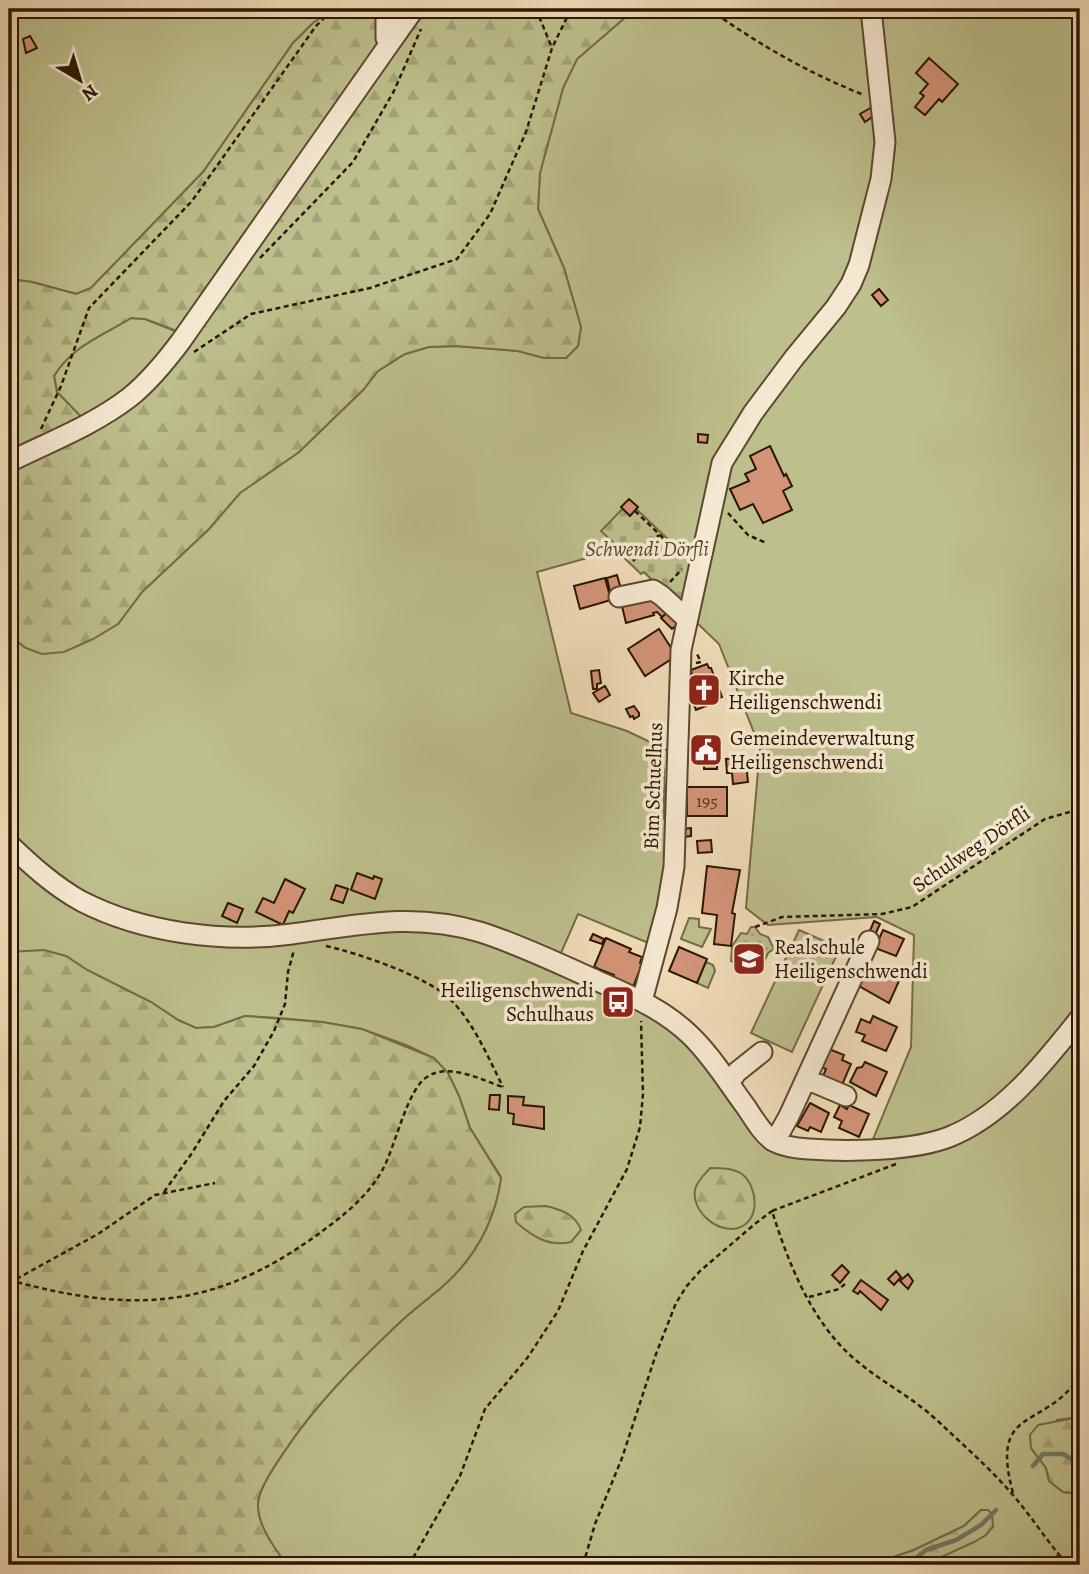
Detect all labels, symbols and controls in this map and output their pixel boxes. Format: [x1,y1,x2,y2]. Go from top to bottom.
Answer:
north arrow [46,46,116,116]
text: N [76,78,103,107]
park label: Schwendi Dörfli [585,535,709,563]
place label: Kirche Heiligenschwendi [728,664,882,716]
church icon: Kirche Heiligenschwendi [685,671,723,709]
street label: Bim Schuelhus [637,722,669,850]
place label: Gemeindeverwaltung Heiligenschwendi [730,724,915,776]
public building icon: Gemeindeverwaltung Heiligenschwendi [687,731,725,769]
house number: 195 [696,789,718,813]
street label: Schulweg Dörfli [906,799,1036,899]
place label: Realschule Heiligenschwendi [774,933,928,985]
school or university icon: Realschule Heiligenschwendi [730,940,768,978]
place label: Heiligenschwendi Schulhaus [440,976,594,1028]
bus stop icon: Heiligenschwendi Schulhaus [599,983,637,1021]

